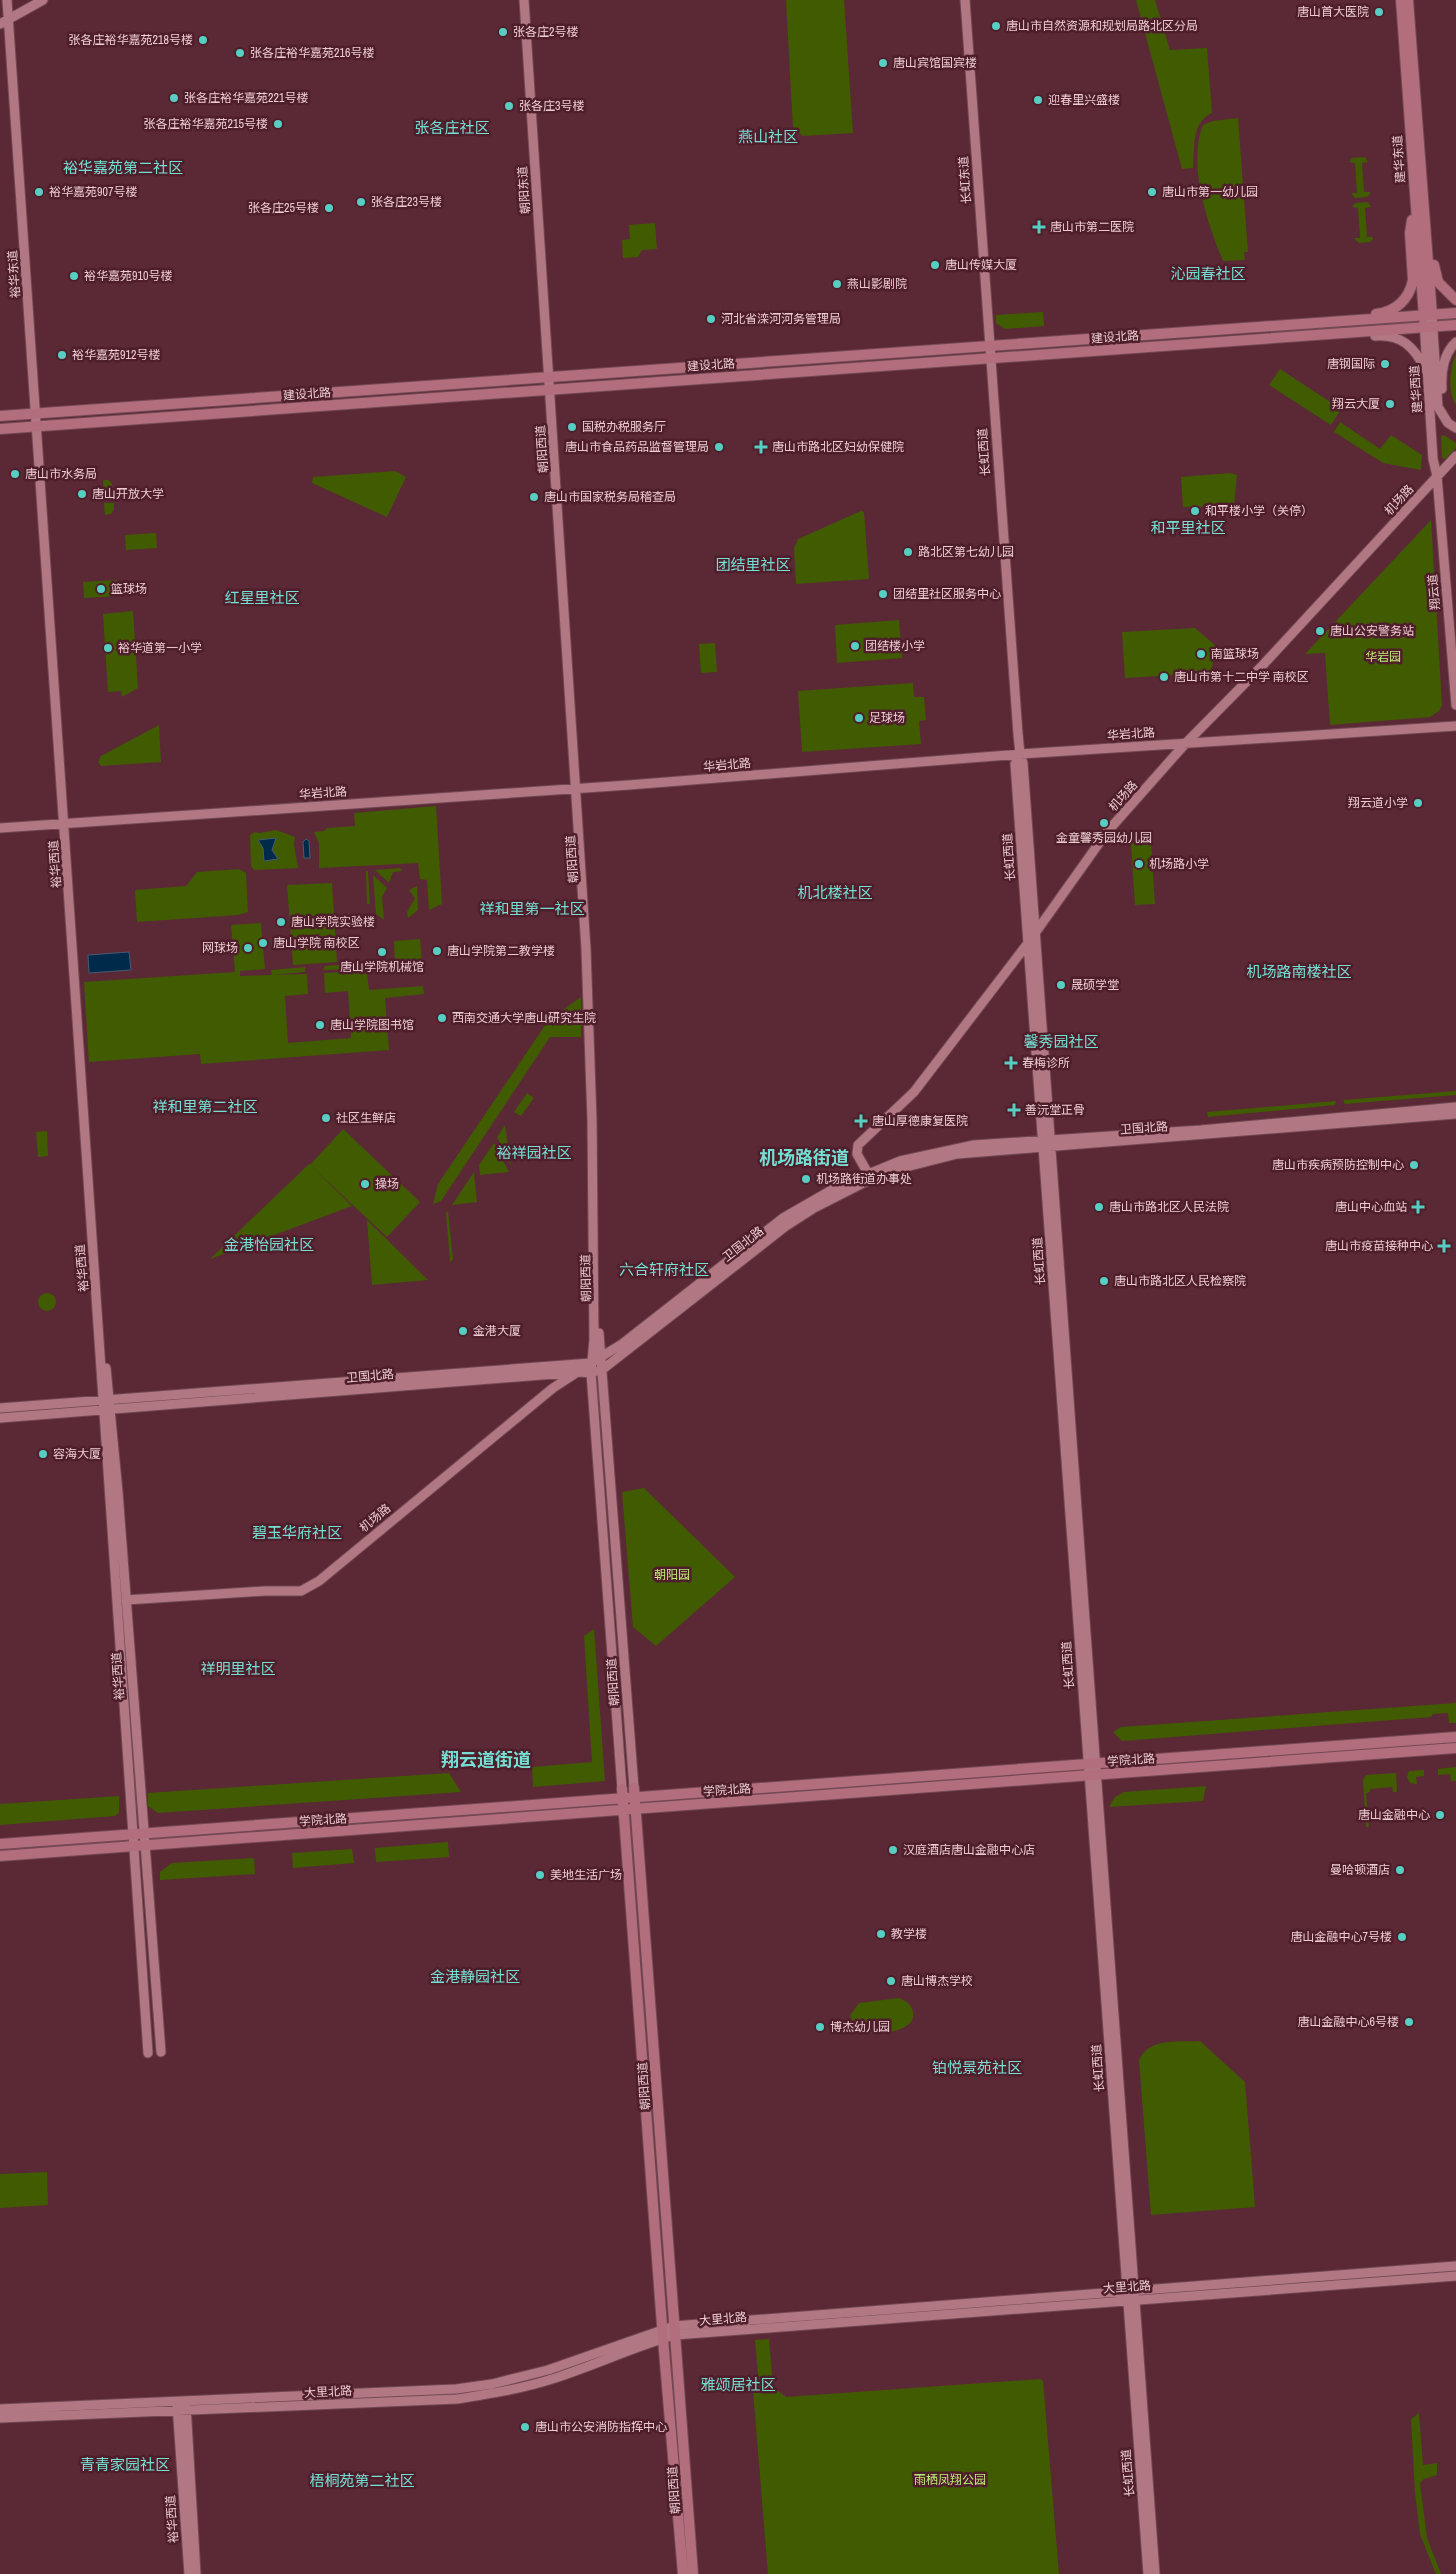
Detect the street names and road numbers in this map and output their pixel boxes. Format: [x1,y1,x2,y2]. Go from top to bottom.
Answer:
street label: 建华东道 [1389,134,1409,184]
street label: 长虹东道 [955,155,975,205]
street label: 朝阳东道 [514,165,534,215]
street label: 裕华东道 [4,249,24,299]
street label: 建设北路 [1090,327,1140,347]
street label: 建设北路 [686,355,736,375]
street label: 建华西道 [1406,364,1426,414]
street label: 建设北路 [282,384,332,404]
street label: 朝阳西道 [532,424,552,474]
street label: 长虹西道 [974,427,994,477]
street label: 机场路 [1381,481,1417,519]
street label: 翔云道 [1424,573,1444,611]
street label: 华岩北路 [1106,724,1156,744]
street label: 华岩北路 [702,755,752,775]
street label: 机场路 [1105,777,1141,815]
street label: 华岩北路 [298,783,348,803]
street label: 长虹西道 [999,832,1019,882]
street label: 朝阳西道 [562,834,582,884]
street label: 裕华西道 [45,839,65,889]
street label: 卫国北路 [1119,1118,1169,1138]
street label: 卫国北路 [719,1223,767,1265]
street label: 长虹西道 [1029,1236,1049,1286]
street label: 裕华西道 [72,1243,92,1293]
street label: 朝阳西道 [578,1254,594,1302]
street label: 卫国北路 [345,1366,395,1386]
street label: 机场路 [356,1500,394,1536]
street label: 长虹西道 [1058,1640,1078,1690]
street label: 裕华西道 [108,1651,128,1701]
street label: 朝阳西道 [603,1657,623,1707]
street label: 学院北路 [1106,1750,1156,1770]
street label: 学院北路 [702,1780,752,1800]
street label: 学院北路 [298,1810,348,1830]
street label: 长虹西道 [1088,2043,1108,2093]
street label: 朝阳西道 [634,2061,654,2111]
street label: 大里北路 [1102,2277,1152,2297]
street label: 大里北路 [698,2309,748,2329]
street label: 大里北路 [304,2383,352,2401]
street label: 长虹西道 [1118,2448,1138,2498]
street label: 朝阳西道 [664,2465,684,2515]
street label: 裕华西道 [162,2494,182,2544]

